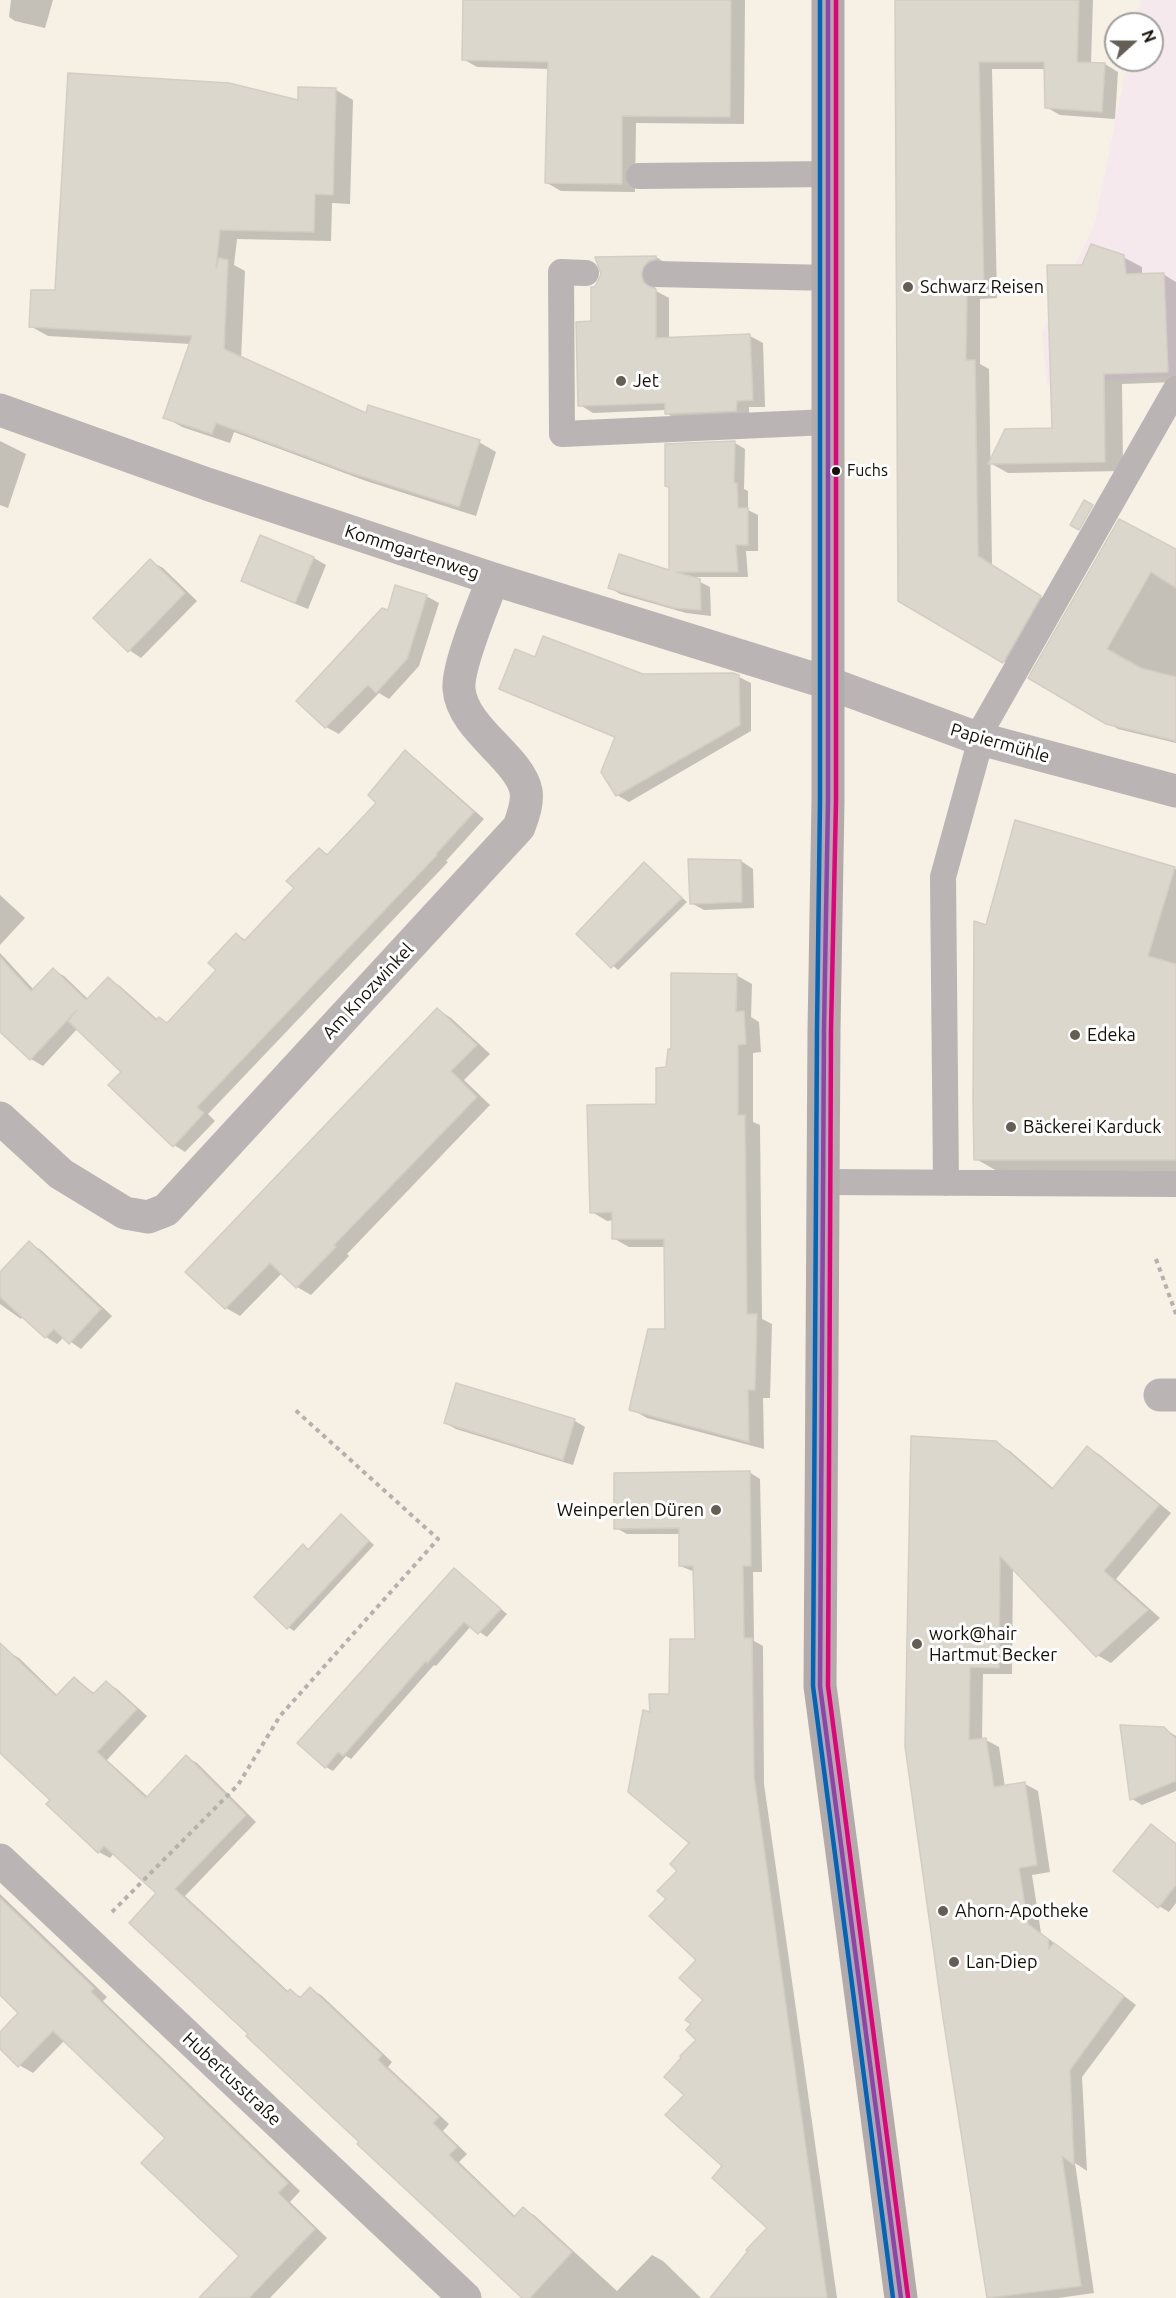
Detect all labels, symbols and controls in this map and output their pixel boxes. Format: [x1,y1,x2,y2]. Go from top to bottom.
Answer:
north arrow [1104,12,1164,72]
text: N [1138,27,1159,45]
place label: Schwarz Reisen [920,276,1044,298]
marker: Schwarz Reisen [901,280,915,294]
place label: Jet [633,370,659,392]
marker: Jet [614,374,628,388]
place label: Fuchs [847,461,888,481]
marker: Fuchs [830,465,842,477]
street label: Kommgartenweg [342,520,482,584]
street label: Papiermühle [948,719,1052,767]
street label: Am Knozwinkel [318,939,418,1043]
place label: Edeka [1087,1024,1136,1046]
marker: Edeka [1068,1028,1082,1042]
place label: Bäckerei Karduck [1023,1116,1161,1138]
marker: Bäckerei Karduck [1004,1120,1018,1134]
place label: Weinperlen Düren [557,1499,704,1521]
marker: Weinperlen Düren [709,1503,723,1517]
place label: work@hair Hartmut Becker [929,1623,1057,1666]
marker: work@hair Hartmut Becker [910,1637,924,1651]
place label: Ahorn-Apotheke [955,1900,1089,1922]
marker: Ahorn-Apotheke [936,1904,950,1918]
place label: Lan-Diep [966,1951,1037,1973]
marker: Lan-Diep [947,1955,961,1969]
street label: Hubertusstraße [178,2028,286,2130]

